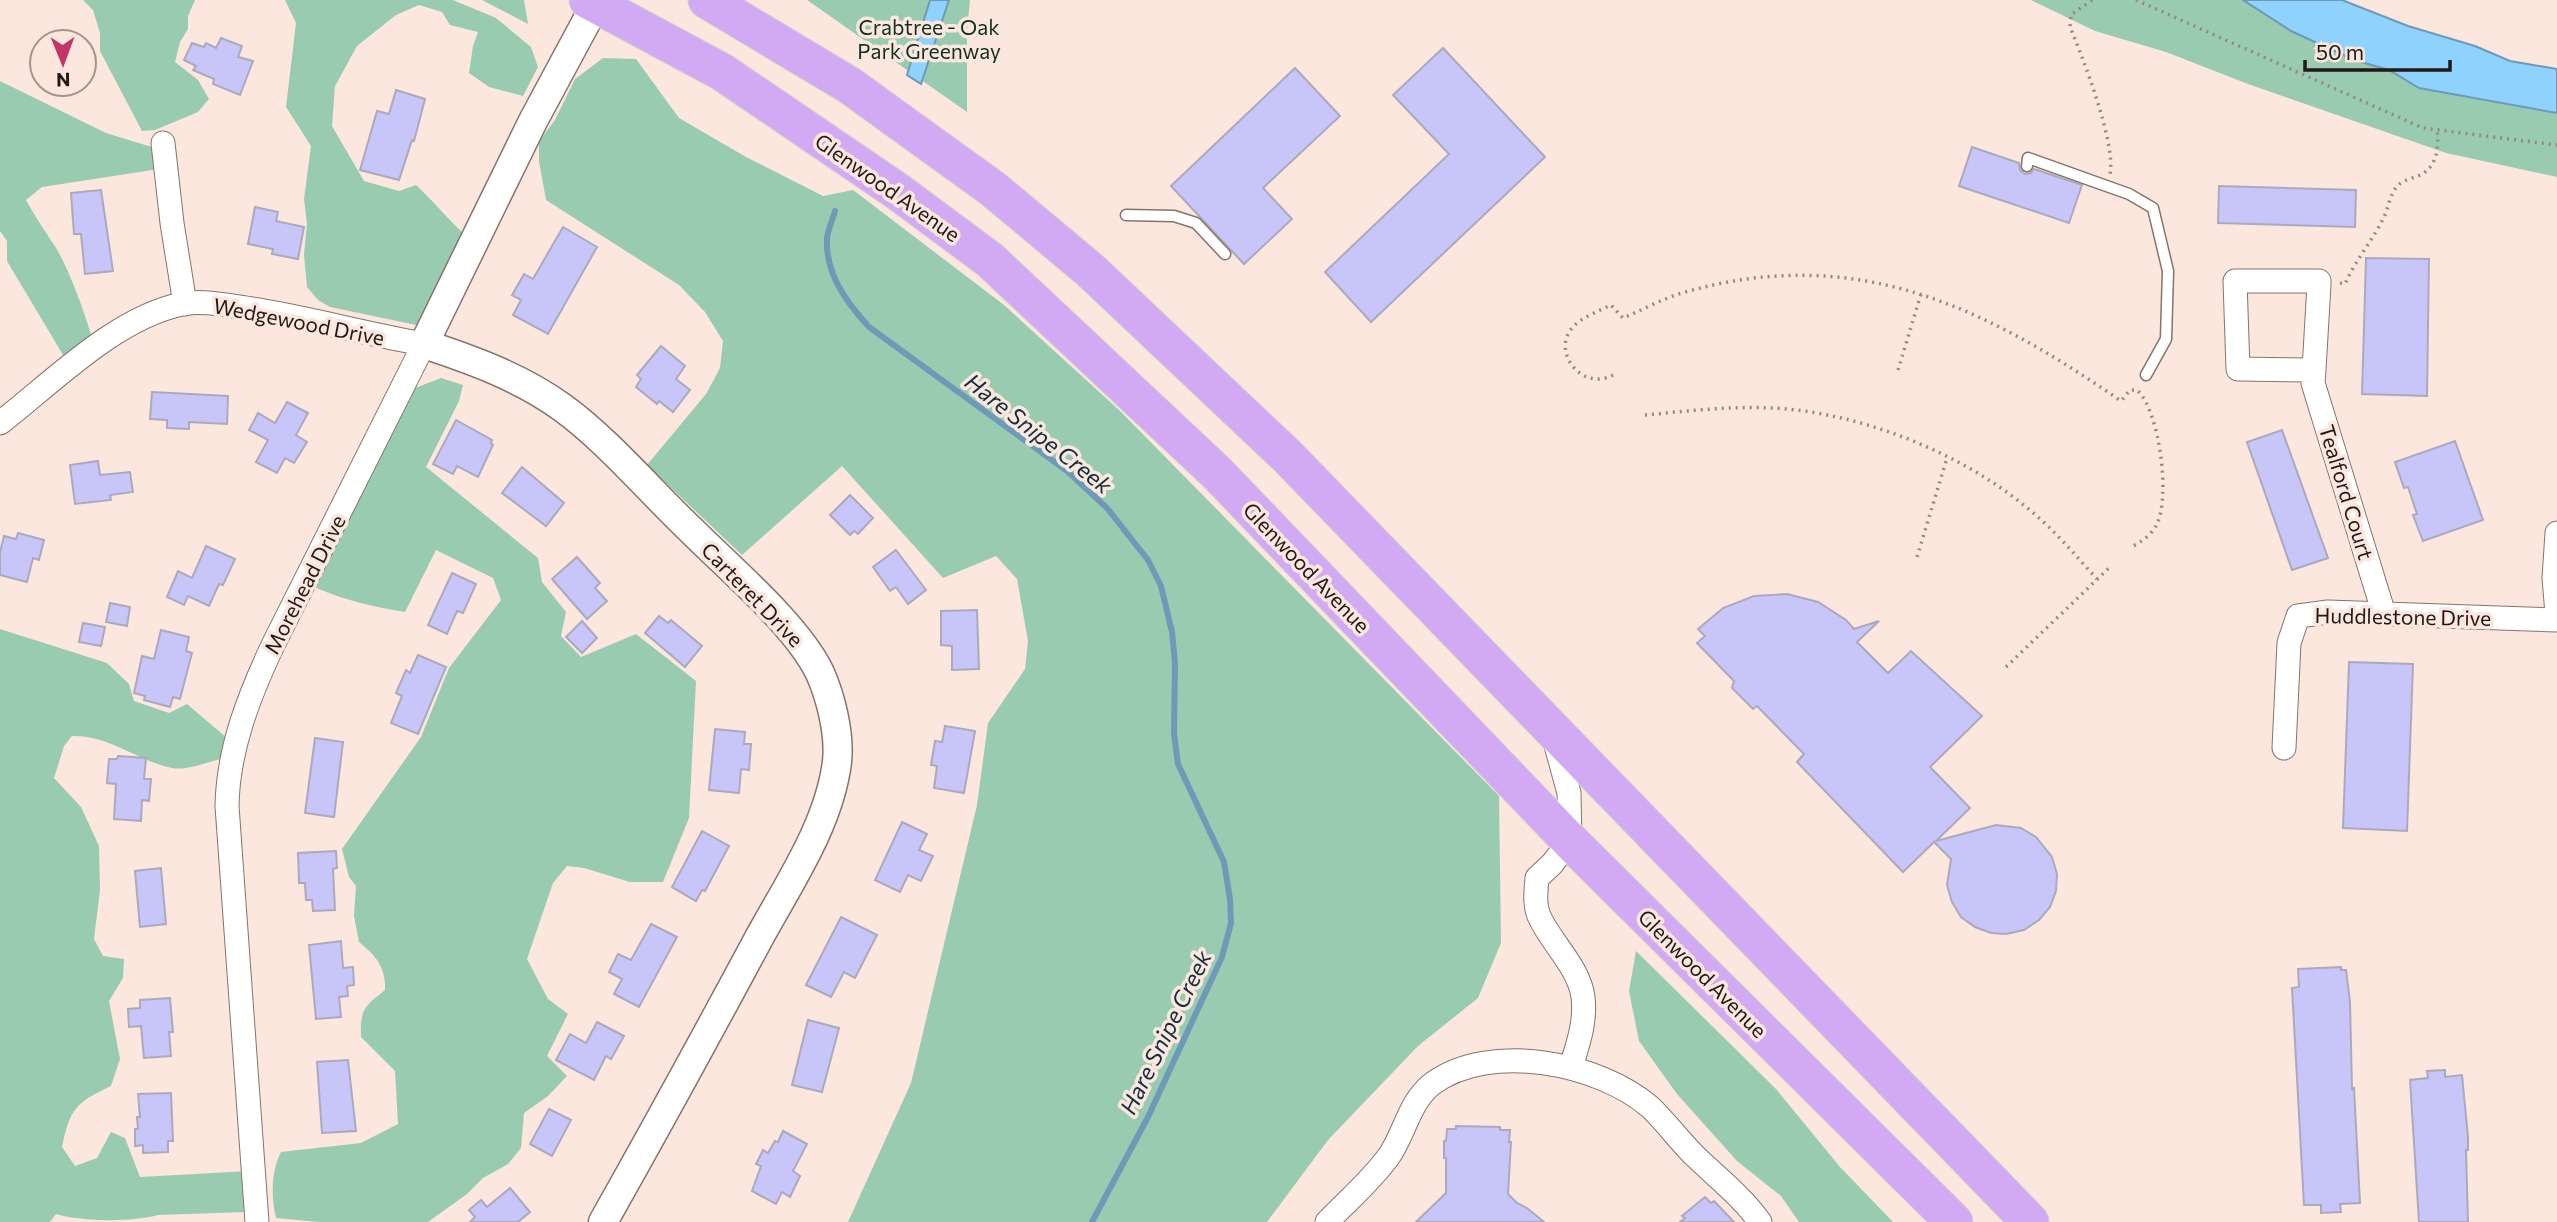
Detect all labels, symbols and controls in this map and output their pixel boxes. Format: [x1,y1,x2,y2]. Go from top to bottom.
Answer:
park label: Crabtree - Oak Park Greenway [857,14,1001,63]
north arrow [28,28,98,98]
scale bar [2305,28,2450,72]
text: 50 m [2316,39,2364,64]
text: N [56,69,71,92]
street label: Glenwood Avenue [811,128,965,246]
street label: Wedgewood Drive [211,292,387,350]
water label: Hare Snipe Creek [960,367,1118,499]
street label: Tealford Court [2315,422,2379,562]
street label: Glenwood Avenue [1239,497,1375,637]
street label: Morehead Drive [258,510,350,658]
street label: Carteret Drive [697,537,809,651]
street label: Huddlestone Drive [2315,602,2491,630]
street label: Glenwood Avenue [1634,904,1772,1042]
water label: Hare Snipe Creek [1113,945,1217,1118]

